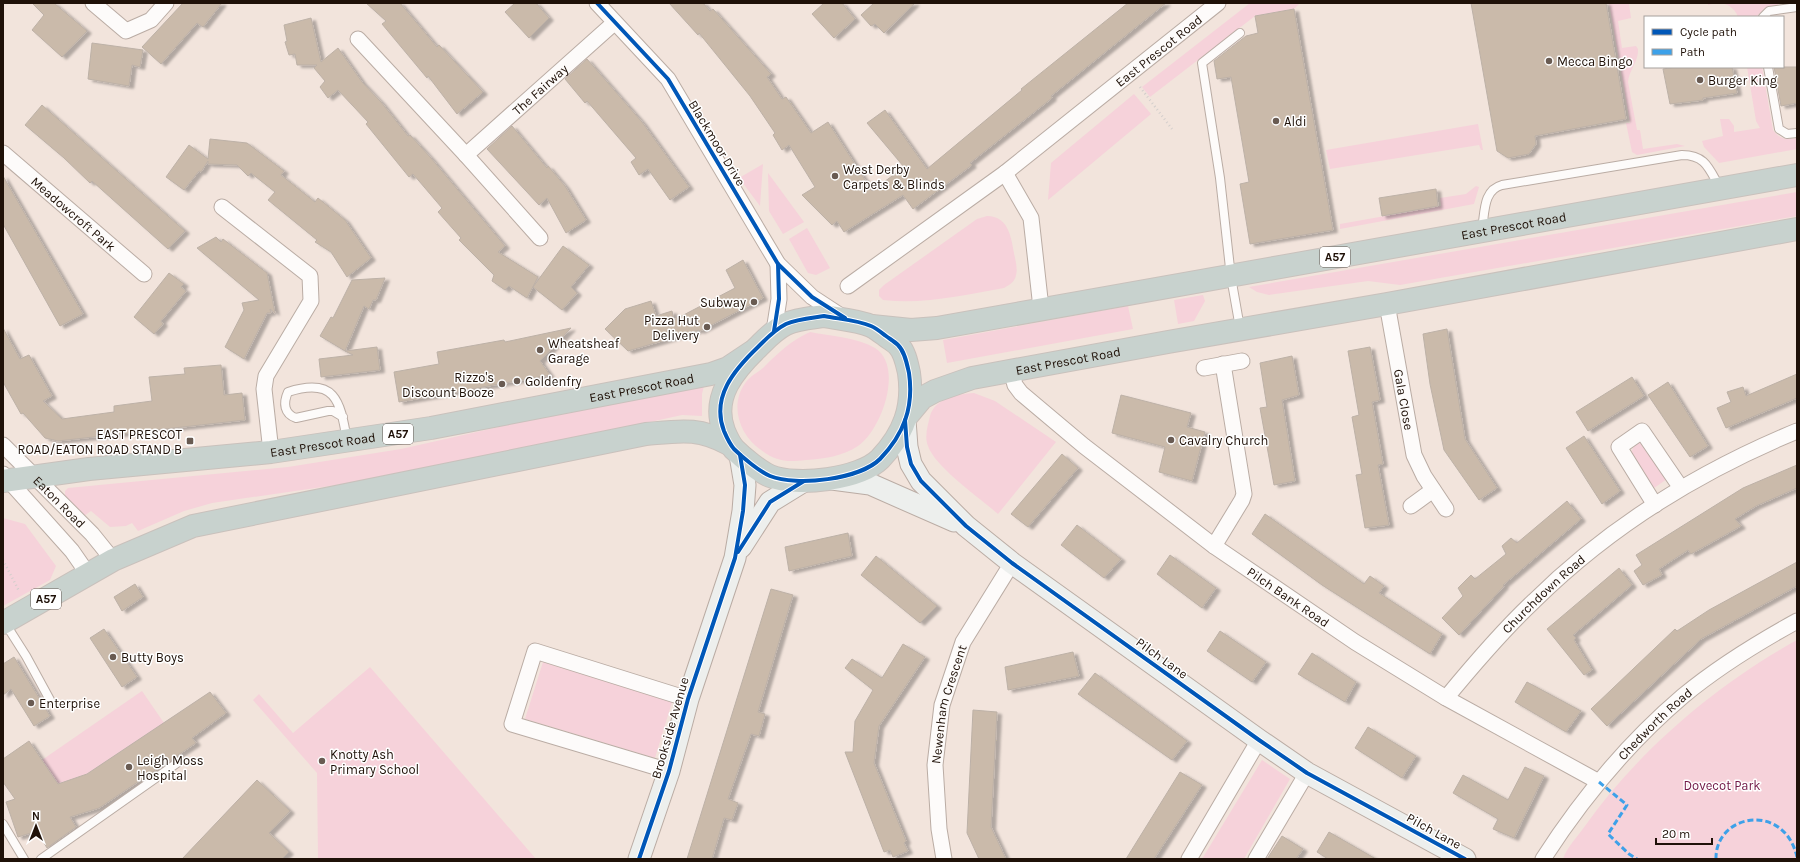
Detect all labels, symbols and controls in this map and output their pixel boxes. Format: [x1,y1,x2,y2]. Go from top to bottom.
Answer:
street label: East Prescot Road [1112,11,1205,89]
legend [1644,16,1784,68]
text: Cycle path [1680,25,1737,39]
text: Path [1680,45,1705,59]
place label: Mecca Bingo [1557,54,1633,69]
marker: Mecca Bingo [1544,56,1554,66]
street label: The Fairway [509,61,571,118]
place label: Burger King [1708,73,1778,88]
marker: Burger King [1695,75,1705,85]
street label: Blackmoor Drive [685,97,749,189]
place label: Aldi [1284,114,1307,129]
marker: Aldi [1271,116,1281,126]
place label: West Derby Carpets & Blinds [843,162,945,192]
marker: West Derby Carpets & Blinds [830,171,840,181]
street label: Meadowcroft Park [28,173,119,254]
street label: East Prescot Road [1460,209,1567,242]
road number: A57 [1320,247,1350,267]
place label: Subway [700,295,746,310]
marker: Subway [749,297,759,307]
place label: Pizza Hut Delivery [644,313,699,343]
marker: Pizza Hut Delivery [702,322,712,332]
place label: Wheatsheaf Garage [548,336,620,366]
street label: East Prescot Road [1014,343,1122,377]
marker: Wheatsheaf Garage [535,345,545,355]
street label: Gala Close [1391,368,1417,431]
place label: Rizzo's Discount Booze [402,370,494,400]
street label: East Prescot Road [588,370,695,405]
place label: Goldenfry [525,374,582,389]
marker: Goldenfry [512,376,522,386]
marker: Rizzo's Discount Booze [497,379,507,389]
road number: A57 [383,424,413,444]
place label: EAST PRESCOT ROAD/EATON ROAD STAND B [17,427,182,457]
street label: East Prescot Road [269,429,377,460]
place label: Cavalry Church [1179,433,1268,448]
marker: Cavalry Church [1166,435,1176,445]
marker: EAST PRESCOT ROAD/EATON ROAD STAND B [185,436,195,446]
street label: Eaton Road [30,472,89,531]
street label: Churchdown Road [1499,551,1588,636]
street label: Pilch Bank Road [1245,564,1332,630]
road number: A57 [31,589,61,609]
street label: Pilch Lane [1133,634,1191,682]
street label: Newenham Crescent [928,643,969,765]
place label: Butty Boys [121,650,184,665]
marker: Butty Boys [108,652,118,662]
street label: Brookside Avenue [648,675,692,781]
street label: Chedworth Road [1614,684,1695,763]
place label: Enterprise [39,696,100,711]
marker: Enterprise [26,698,36,708]
place label: Knotty Ash Primary School [330,747,419,777]
place label: Leigh Moss Hospital [137,753,204,783]
marker: Knotty Ash Primary School [317,756,327,766]
marker: Leigh Moss Hospital [124,762,134,772]
park label: Dovecot Park [1683,778,1761,793]
north arrow [16,806,56,846]
text: N [32,810,40,823]
street label: Pilch Lane [1404,810,1464,852]
scale bar [1656,820,1712,846]
text: 20 m [1662,827,1690,841]

